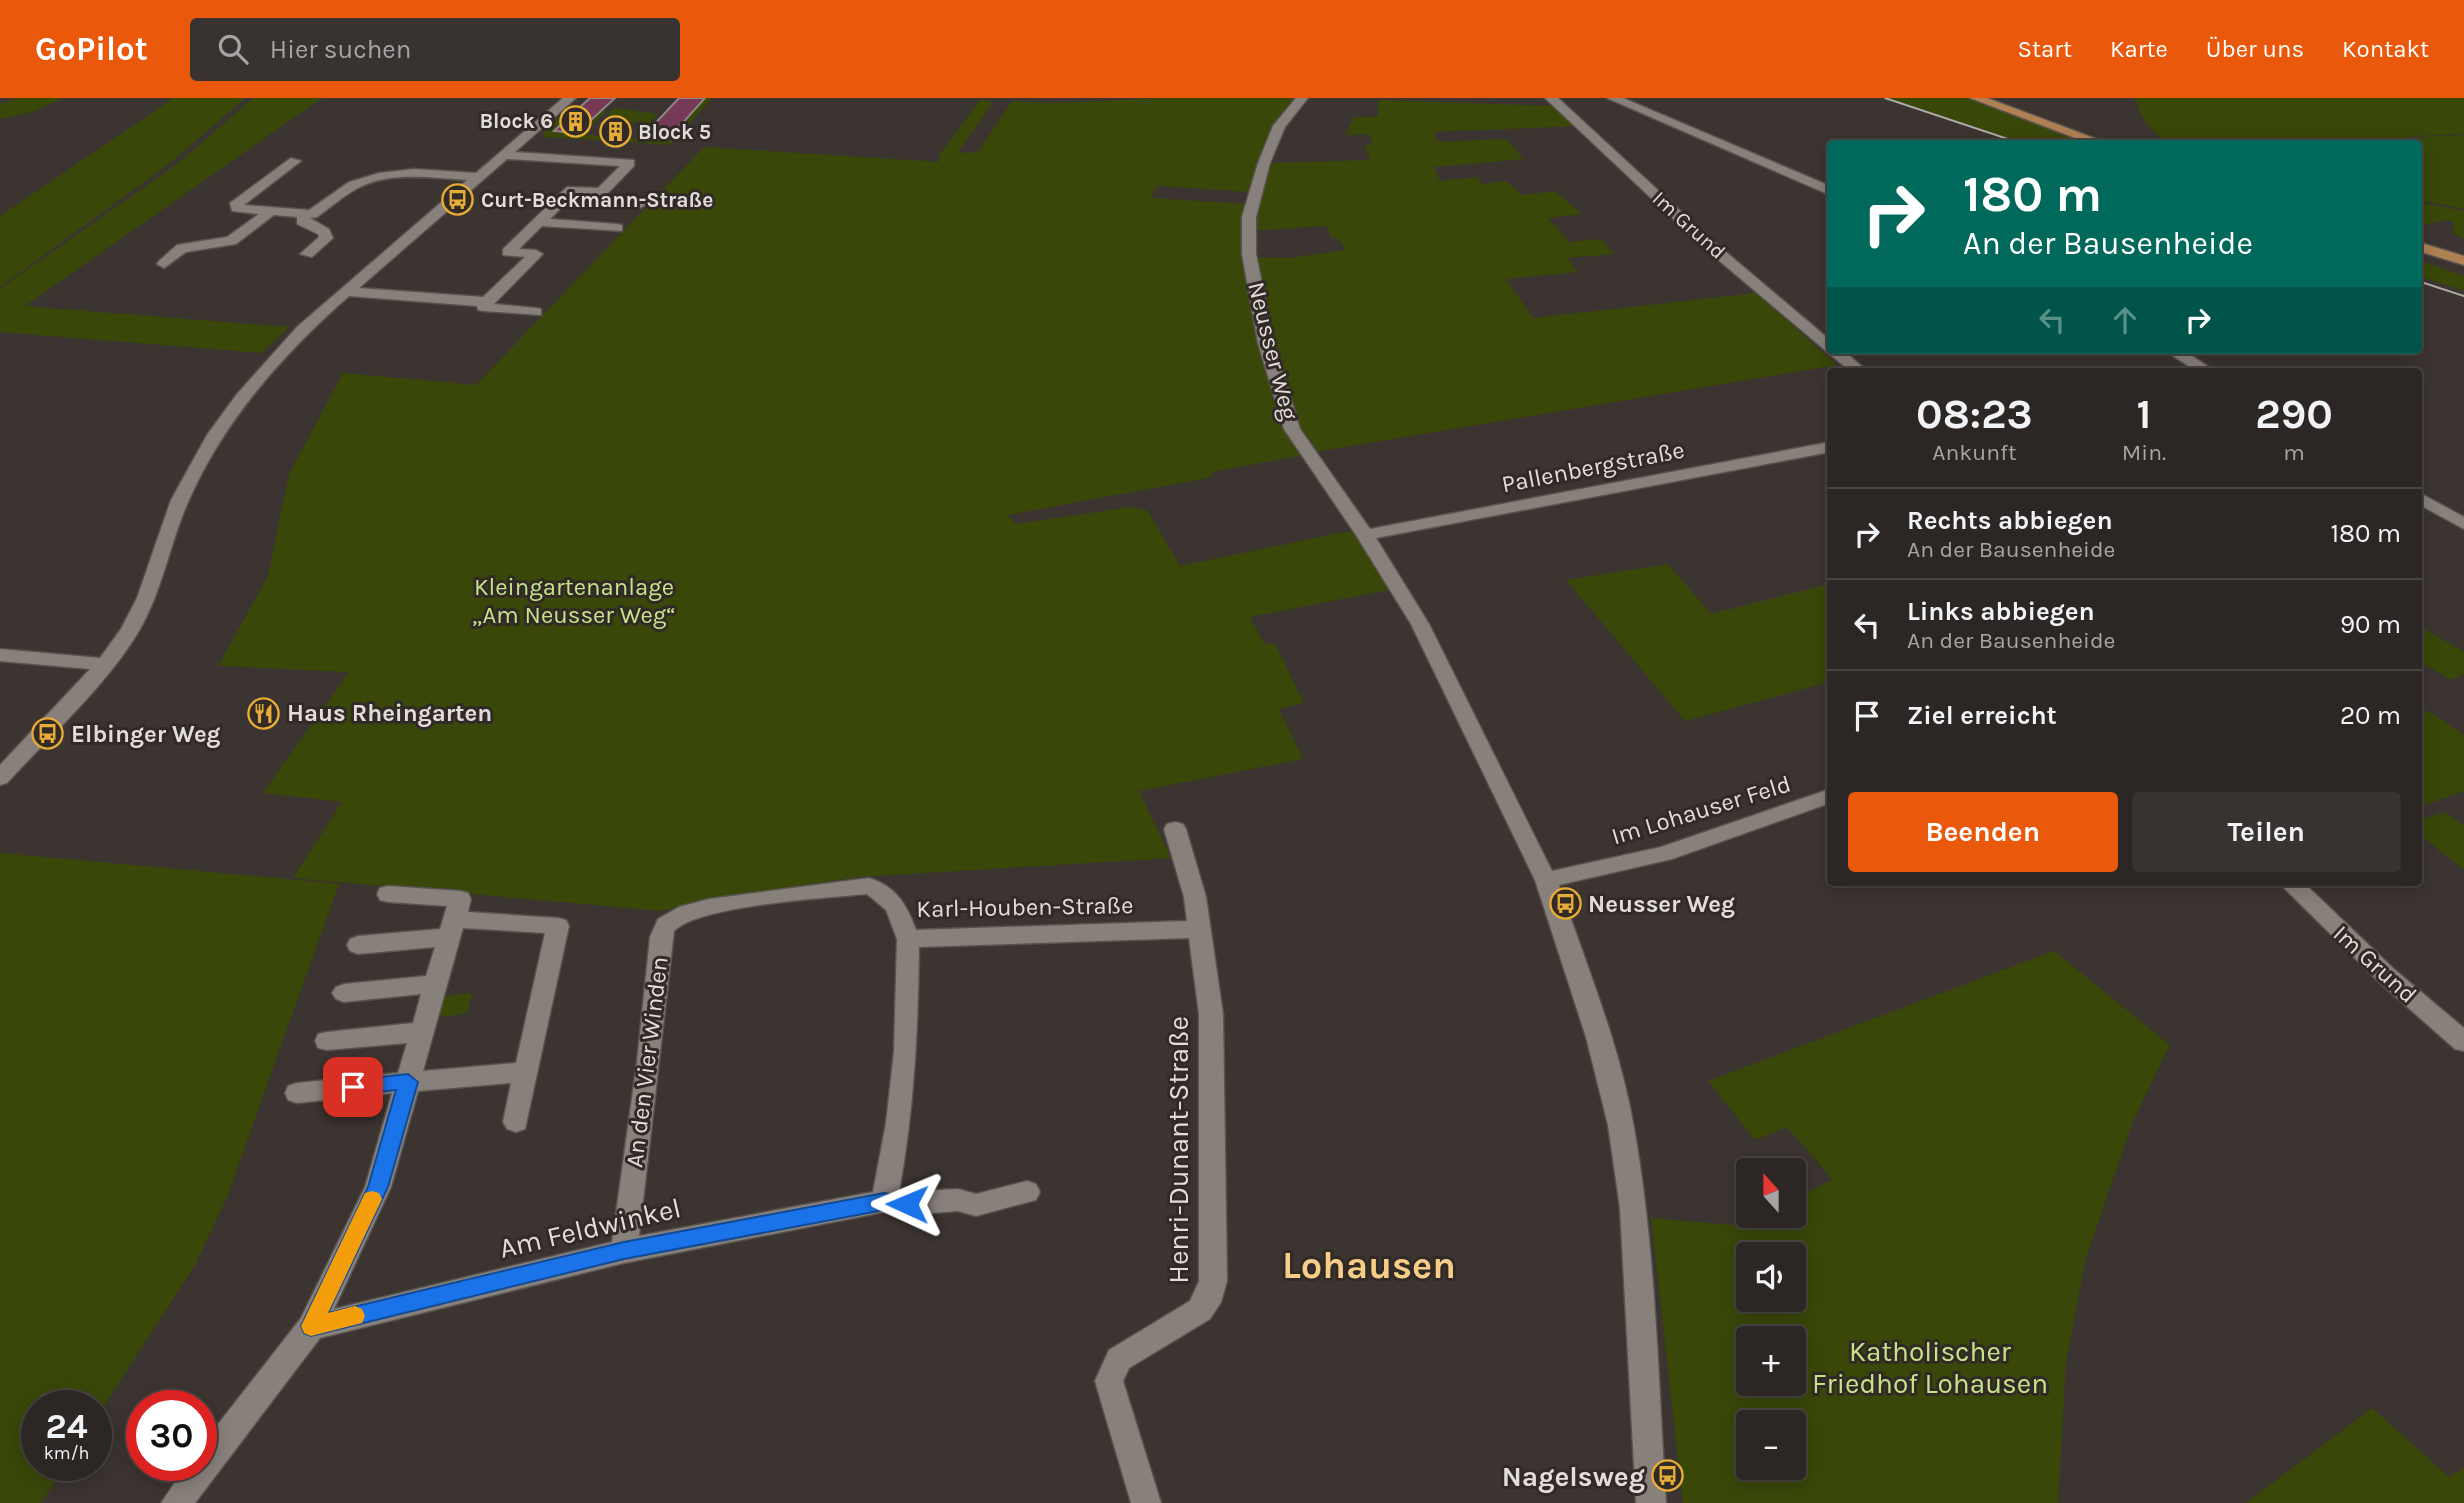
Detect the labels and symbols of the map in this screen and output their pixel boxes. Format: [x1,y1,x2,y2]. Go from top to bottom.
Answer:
building icon: Block 6 [559,104,593,138]
place label: Block 6 [480,109,553,133]
building icon: Block 5 [598,115,632,149]
place label: Block 5 [638,120,711,144]
bus stop icon: Curt-Beckmann-Straße [441,183,475,217]
street label: Im Grund [1648,186,1730,264]
place label: Curt-Beckmann-Straße [481,188,713,212]
street label: Neusser Weg [1242,279,1304,424]
street label: Pallenbergstraße [1499,436,1687,498]
park label: Kleingartenanlage „Am Neusser Weg“ [472,573,676,629]
restaurant icon: Haus Rheingarten [247,696,281,730]
place label: Haus Rheingarten [287,699,492,727]
bus stop icon: Elbinger Weg [31,717,65,751]
place label: Elbinger Weg [71,720,221,748]
street label: Im Lohauser Feld [1608,769,1794,851]
bus stop icon: Neusser Weg [1548,887,1582,921]
place label: Neusser Weg [1588,890,1735,918]
street label: Karl-Houben-Straße [916,891,1134,923]
street label: Im Grund [2328,919,2422,1009]
street label: An den Vier Winden [620,955,674,1169]
street label: Henri-Dunant-Straße [1162,1016,1195,1284]
pin [323,1057,383,1117]
north arrow [1736,1158,1806,1228]
position arrow [870,1167,944,1241]
street label: Am Feldwinkel [496,1191,684,1265]
district label: Lohausen [1282,1243,1456,1288]
park label: Katholischer Friedhof Lohausen [1812,1335,2048,1400]
speed limit sign: 30 [126,1390,217,1481]
bus stop icon: Nagelsweg [1651,1459,1685,1493]
place label: Nagelsweg [1502,1460,1645,1493]

